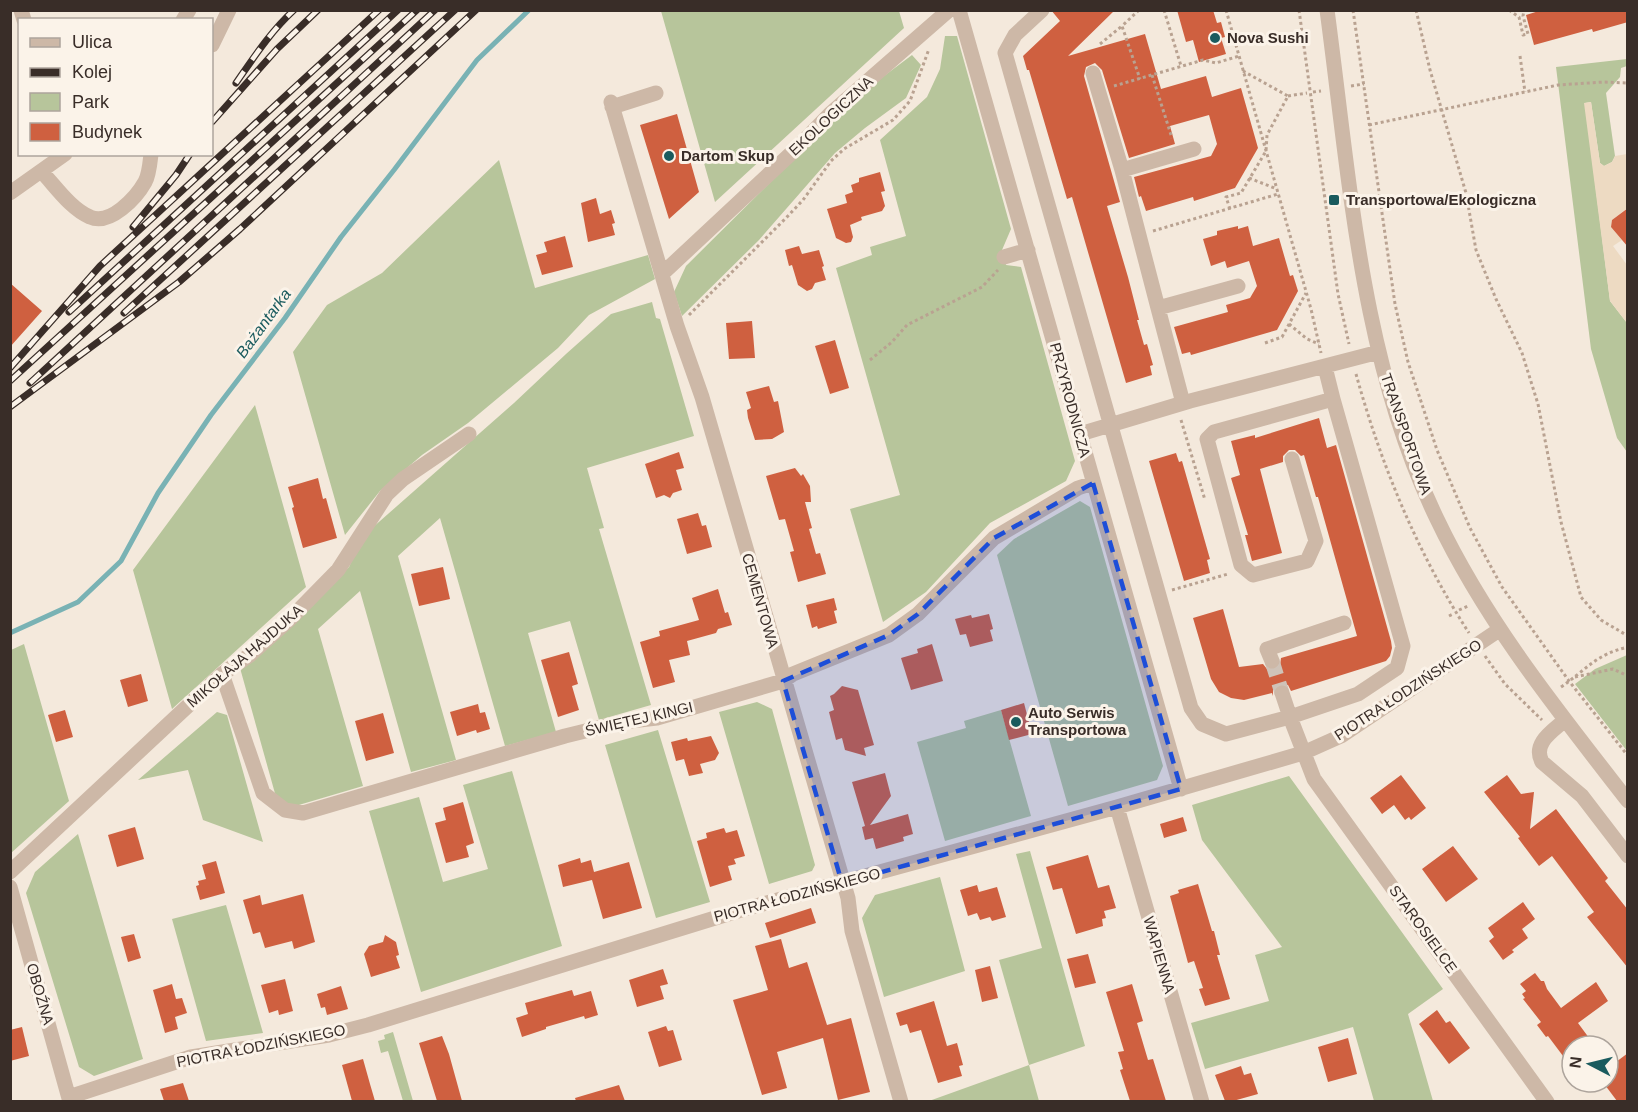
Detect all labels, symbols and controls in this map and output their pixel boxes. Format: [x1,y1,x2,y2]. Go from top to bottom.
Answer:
legend [18,18,213,156]
place label: Nova Sushi [1227,29,1309,46]
marker: Nova Sushi [1208,31,1222,45]
text: Ulica [72,32,113,52]
text: Kolej [72,62,112,82]
street label: EKOLOGICZNA [785,72,876,159]
text: Park [72,92,110,112]
text: Budynek [72,122,143,142]
place label: Dartom Skup [681,147,774,164]
marker: Dartom Skup [662,149,676,163]
place label: Transportowa/Ekologiczna [1346,191,1537,208]
marker: Transportowa/Ekologiczna [1327,193,1341,207]
water label: Bażantarka [233,285,294,361]
street label: PRZYRODNICZA [1047,341,1094,459]
street label: TRANSPORTOWA [1378,371,1435,497]
street label: CEMENTOWA [739,551,782,650]
street label: MIKOŁAJA HAJDUKA [183,601,306,710]
street label: PIOTRA ŁODZIŃSKIEGO [1331,636,1484,743]
street label: ŚWIĘTEJ KINGI [583,698,694,739]
place label: Auto Serwis Transportowa [1028,704,1127,738]
marker: Auto Serwis Transportowa [1009,715,1023,729]
street label: PIOTRA ŁODZIŃSKIEGO [712,864,882,925]
street label: STAROSIELCE [1386,882,1461,976]
street label: WAPIENNA [1140,914,1179,995]
street label: OBOŹNA [24,961,57,1027]
street label: PIOTRA ŁODZIŃSKIEGO [175,1021,347,1070]
north arrow [1560,1034,1620,1094]
text: N [1566,1055,1585,1069]

